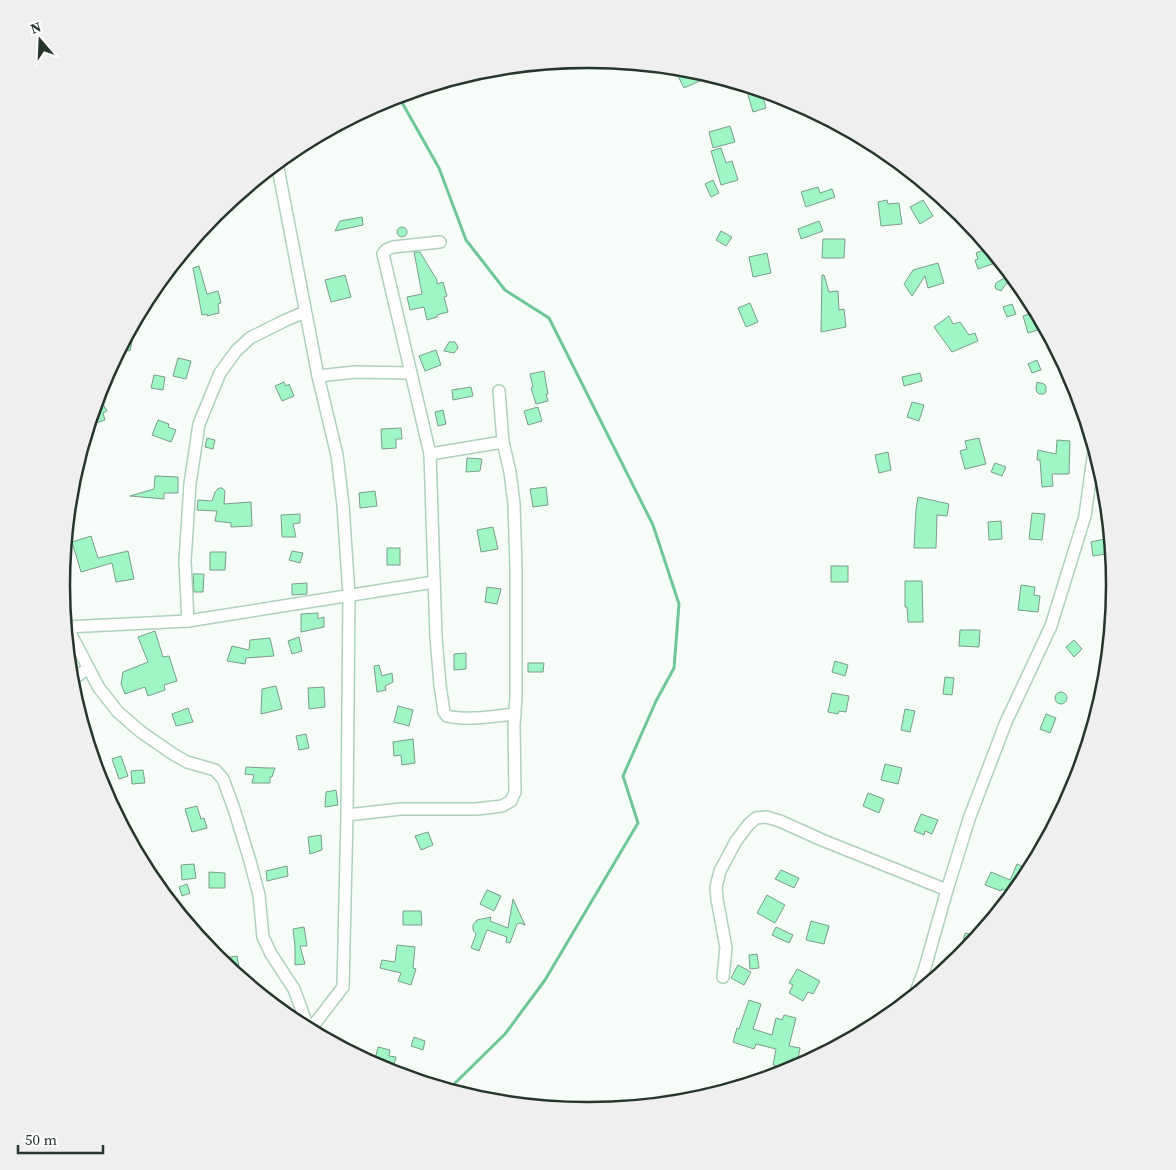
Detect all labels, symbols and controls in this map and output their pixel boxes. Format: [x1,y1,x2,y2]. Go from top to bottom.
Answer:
north arrow [15,15,65,65]
text: N [28,17,44,39]
scale bar [18,1122,102,1154]
text: 50 m [25,1129,57,1150]

